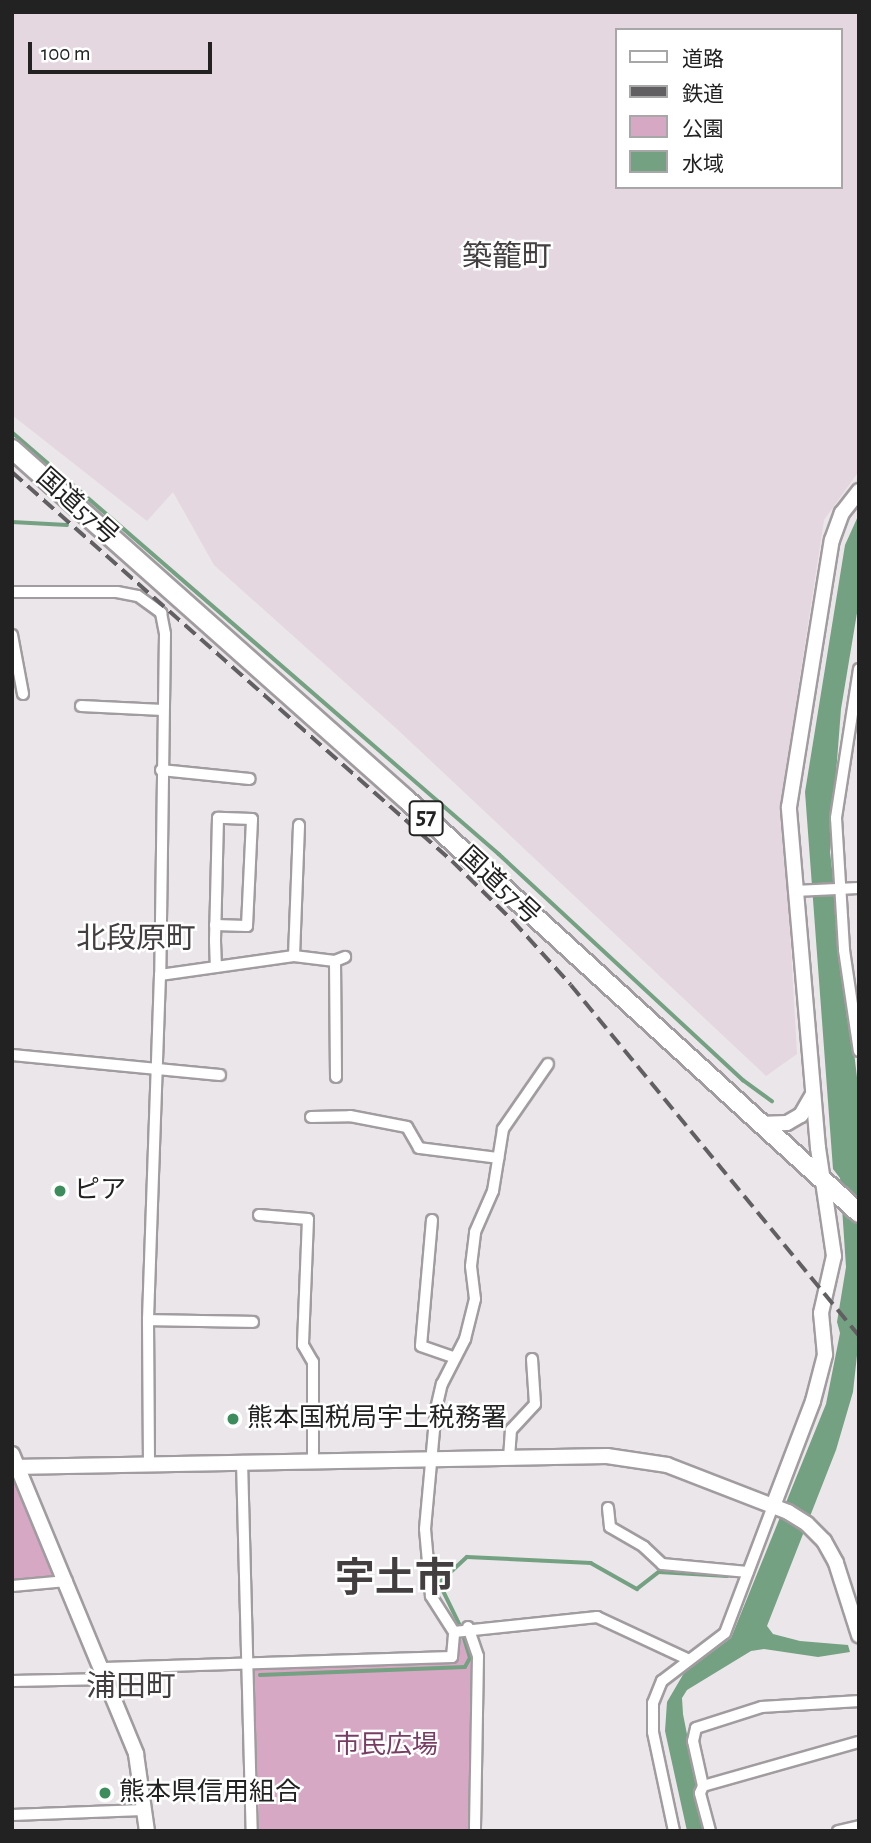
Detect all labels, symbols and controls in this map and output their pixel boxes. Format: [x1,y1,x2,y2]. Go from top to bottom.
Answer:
scale bar [32,28,215,72]
legend [616,28,843,189]
text: 100 m [41,43,91,64]
text: 道路 [682,49,724,70]
text: 鉄道 [682,84,724,105]
text: 公園 [682,119,724,140]
text: 水域 [682,154,724,175]
district label: 築籠町 [462,239,552,275]
street label: 国道57号 [30,462,124,552]
road number: 57 [408,798,444,838]
street label: 国道57号 [452,841,546,931]
district label: 北段原町 [76,921,196,957]
place label: ピア [74,1175,126,1207]
marker: ピア [52,1183,68,1199]
place label: 熊本国税局宇土税務署 [247,1403,507,1435]
marker: 熊本国税局宇土税務署 [225,1411,241,1427]
district label: 宇土市 [335,1555,455,1603]
district label: 浦田町 [86,1669,176,1705]
park label: 市民広場 [334,1730,438,1762]
place label: 熊本県信用組合 [119,1777,301,1809]
marker: 熊本県信用組合 [97,1785,113,1801]

